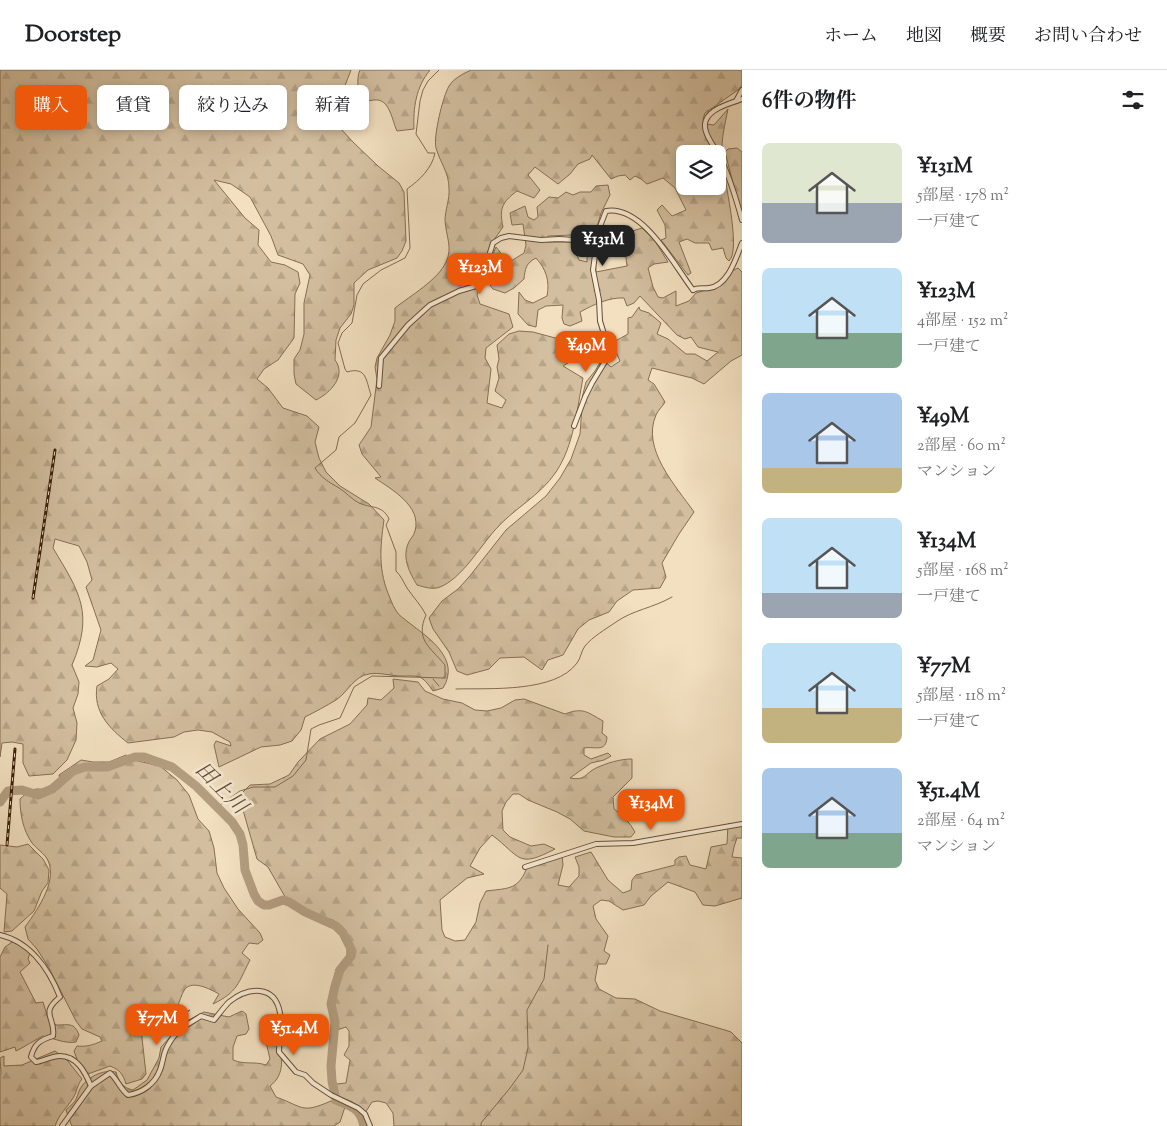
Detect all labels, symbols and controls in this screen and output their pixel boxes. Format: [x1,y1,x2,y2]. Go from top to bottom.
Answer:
text: Doorstep [25,18,121,52]
text: ホーム [824,24,878,50]
text: 地図 [906,24,942,50]
text: 概要 [970,24,1006,50]
text: お問い合わせ [1034,24,1142,50]
chip: 購入 [15,85,87,130]
chip: 賃貸 [97,85,169,130]
chip: 絞り込み [179,85,287,130]
chip: 新着 [297,85,369,130]
icon: filters [1119,86,1147,114]
text: 6件の物件 [762,87,856,117]
map controls [676,145,726,195]
button: layers [676,145,726,195]
text: ¥131M [917,152,973,182]
icon: home [802,163,862,223]
text: 5部屋 · 178 m² [917,185,1009,208]
text: 一戸建て [917,211,981,234]
pin: ¥131M [568,224,638,267]
text: ¥131M [582,229,624,252]
pin: ¥123M [445,252,515,295]
text: ¥123M [458,257,502,280]
text: ¥123M [917,277,975,307]
icon: home [802,288,862,348]
text: 4部屋 · 152 m² [917,310,1008,333]
pin: ¥49M [556,330,616,373]
text: ¥49M [566,335,606,358]
text: 一戸建て [917,336,981,359]
text: ¥49M [917,402,969,432]
icon: home [802,413,862,473]
text: 2部屋 · 60 m² [917,435,1006,458]
text: マンション [917,461,996,484]
text: ¥134M [917,527,976,557]
icon: home [802,538,862,598]
text: 5部屋 · 168 m² [917,560,1009,583]
text: 一戸建て [917,586,981,609]
text: ¥77M [917,652,971,682]
icon: home [802,663,862,723]
text: 5部屋 · 118 m² [917,685,1006,708]
text: 一戸建て [917,711,981,734]
water label: 田上川 [187,756,254,823]
text: ¥51.4M [917,777,980,807]
pin: ¥134M [616,788,686,831]
icon: home [802,788,862,848]
text: ¥134M [629,793,673,816]
text: 2部屋 · 64 m² [917,810,1005,833]
text: マンション [917,836,996,859]
pin: ¥77M [127,1004,187,1046]
text: ¥77M [137,1008,177,1031]
pin: ¥51.4M [253,1014,335,1056]
text: ¥51.4M [270,1018,318,1041]

